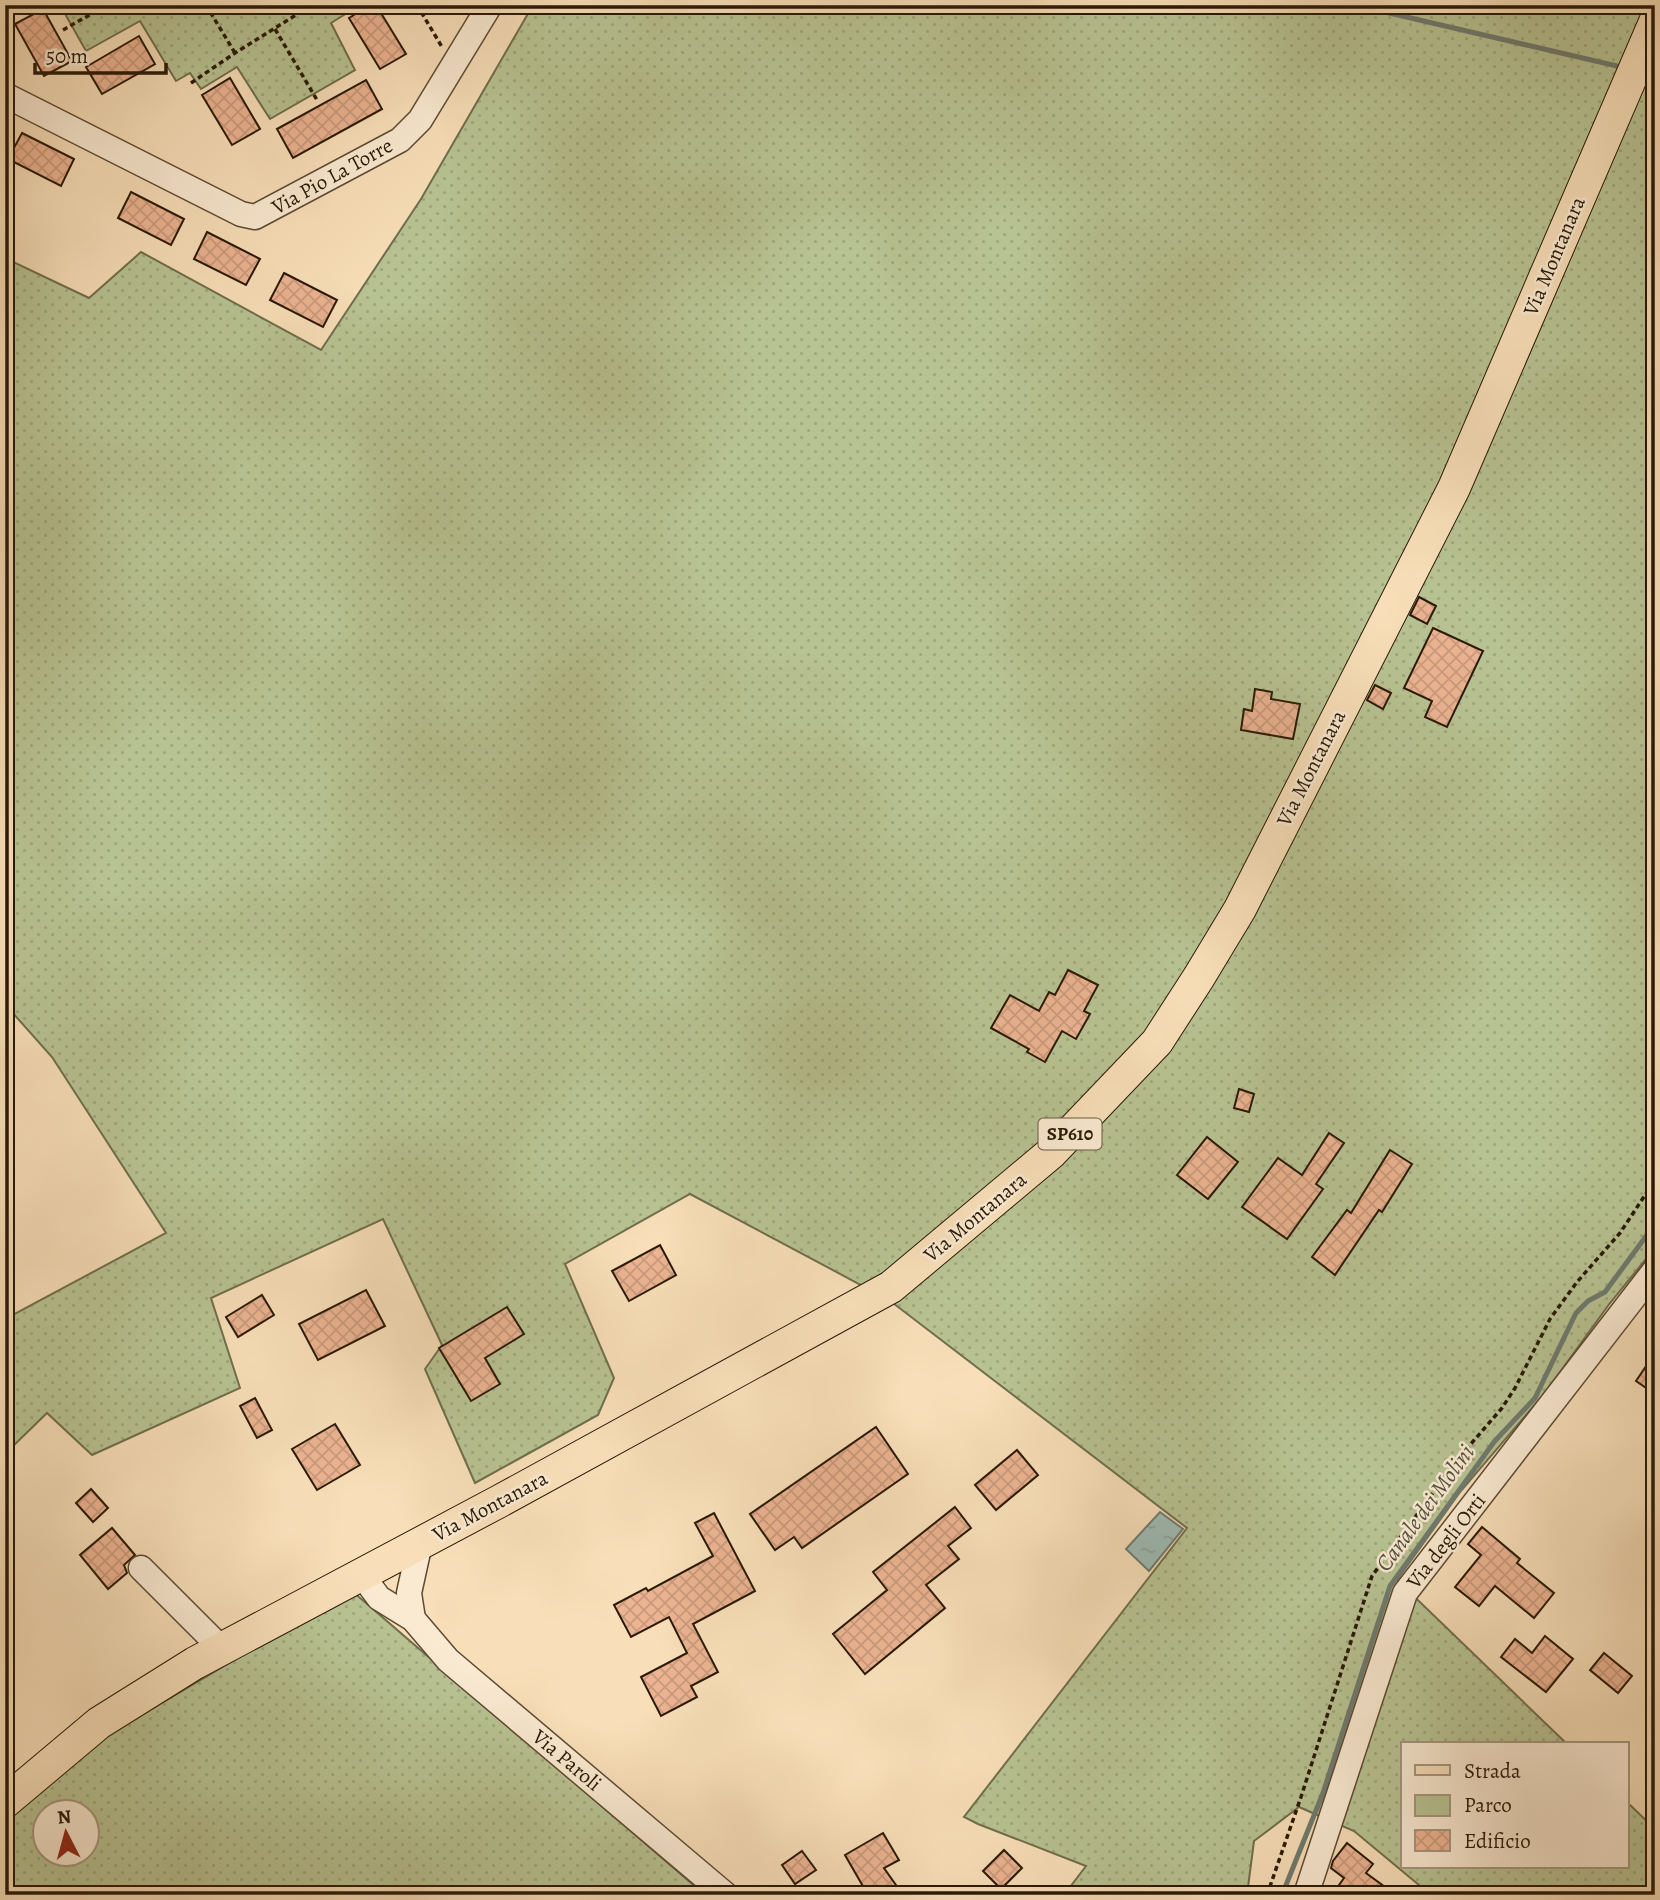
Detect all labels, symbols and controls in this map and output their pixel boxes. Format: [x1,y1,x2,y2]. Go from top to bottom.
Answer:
scale bar [35,32,166,76]
text: 50 m [46,42,88,70]
street label: Via Pio La Torre [266,131,398,221]
street label: Via Montanara [1516,192,1592,321]
street label: Via Montanara [1269,705,1352,832]
road number: SP610 [1038,1118,1102,1150]
street label: Via Montanara [917,1165,1033,1269]
water label: Canale dei Molini [1368,1438,1482,1578]
street label: Via Montanara [427,1464,553,1549]
street label: Via degli Orti [1399,1488,1492,1595]
street label: Via Paroli [526,1722,608,1797]
legend [1401,1742,1628,1868]
text: Strada [1464,1757,1521,1785]
text: Parco [1464,1791,1512,1819]
north arrow [32,1798,102,1868]
text: N [56,1803,73,1831]
text: Edificio [1464,1827,1531,1855]

